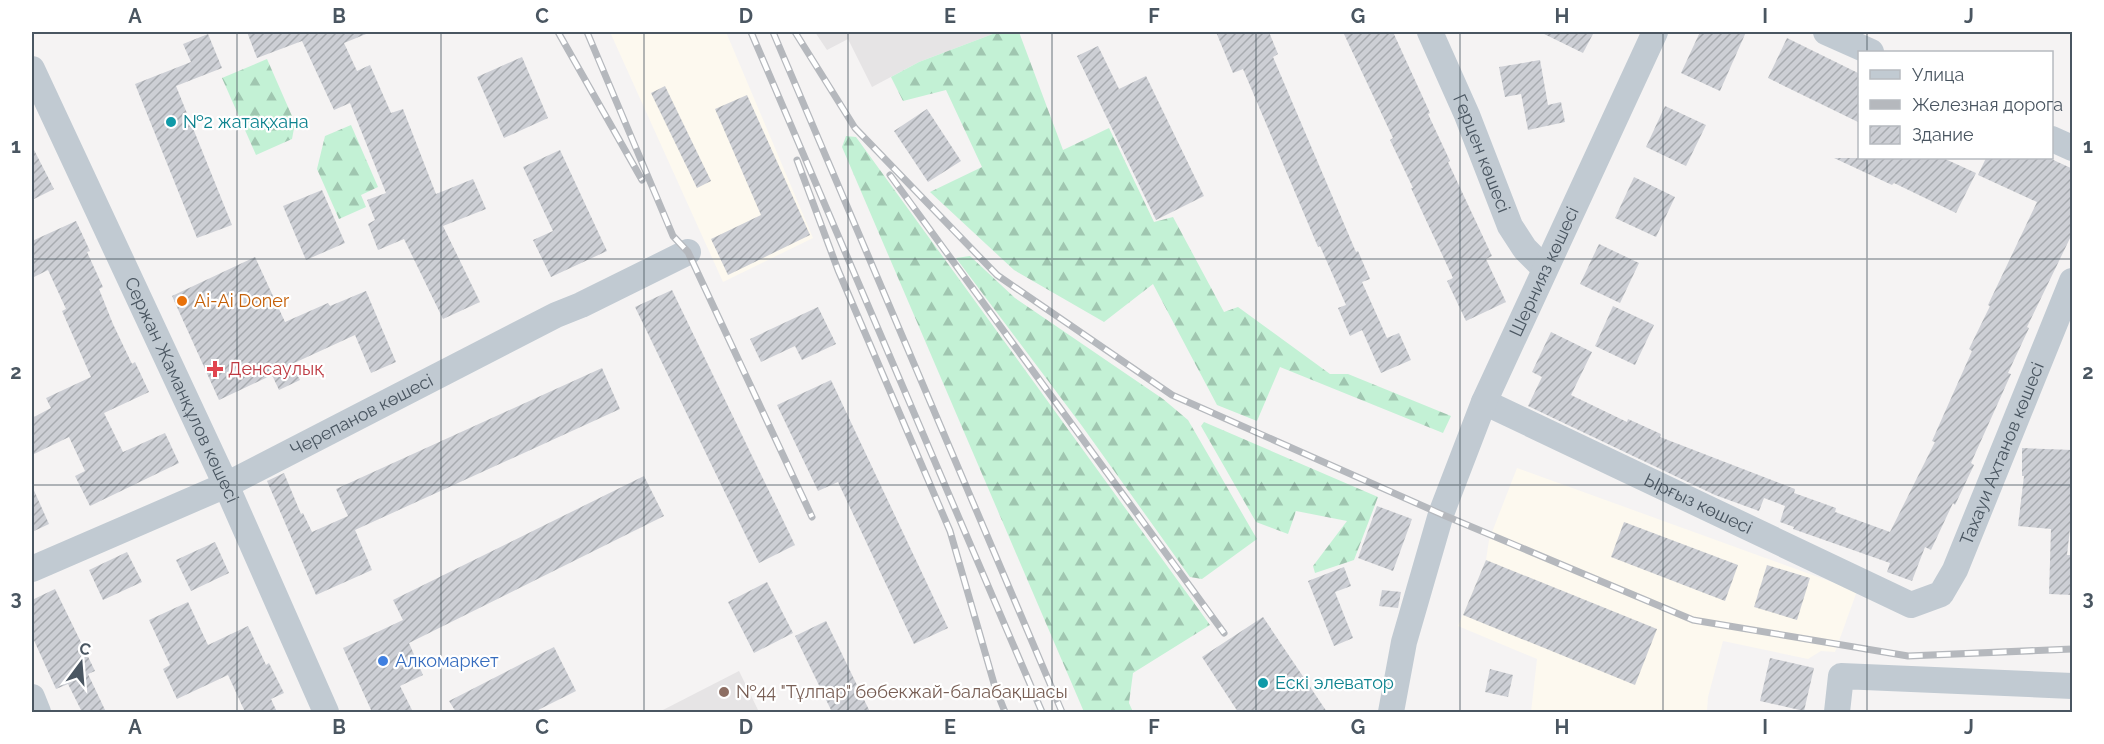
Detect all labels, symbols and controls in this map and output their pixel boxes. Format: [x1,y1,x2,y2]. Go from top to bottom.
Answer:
text: A [128,4,142,28]
text: B [332,4,346,28]
text: C [535,4,549,28]
text: D [739,4,753,28]
text: E [944,4,956,28]
text: F [1148,4,1160,28]
text: G [1351,4,1365,28]
text: H [1555,4,1569,28]
text: I [1762,4,1768,28]
text: J [1964,4,1974,28]
legend [1858,51,2053,159]
text: Улица [1912,64,1964,85]
street label: Герцен көшесі [1449,91,1515,215]
text: Железная дорога [1912,94,2063,115]
place label: №2 жатақхана [183,111,308,132]
marker: №2 жатақхана [164,115,178,129]
text: Здание [1912,124,1974,145]
text: 1 [11,134,21,158]
text: 1 [2083,134,2093,158]
street label: Шернияз көшесі [1505,203,1583,340]
street label: Сержан Жаманқұлов көшесі [120,274,243,506]
place label: Ai-Ai Doner [194,290,290,311]
marker: Ai-Ai Doner [175,294,189,308]
place label: Денсаулық [228,358,324,379]
street label: Тахауи Ахтанов көшесі [1955,359,2048,548]
text: 2 [10,360,22,384]
marker: Денсаулық [206,360,224,378]
text: 2 [2082,360,2094,384]
street label: Черепанов көшесі [287,369,436,460]
street label: Ырғыз көшесі [1641,469,1756,538]
text: 3 [10,586,22,610]
text: 3 [2082,586,2094,610]
north arrow [51,633,111,693]
text: С [77,638,93,660]
place label: Алкомаркет [395,650,499,671]
marker: Алкомаркет [376,654,390,668]
place label: Ескі элеватор [1275,672,1394,693]
marker: Ескі элеватор [1256,676,1270,690]
place label: №44 "Тұлпар" бөбекжай-балабақшасы [736,681,1068,702]
marker: №44 "Тұлпар" бөбекжай-балабақшасы [717,685,731,699]
text: A [128,715,142,739]
text: B [332,715,346,739]
text: C [535,715,549,739]
text: D [739,715,753,739]
text: E [944,715,956,739]
text: F [1148,715,1160,739]
text: G [1351,715,1365,739]
text: H [1555,715,1569,739]
text: I [1762,715,1768,739]
text: J [1964,715,1974,739]

